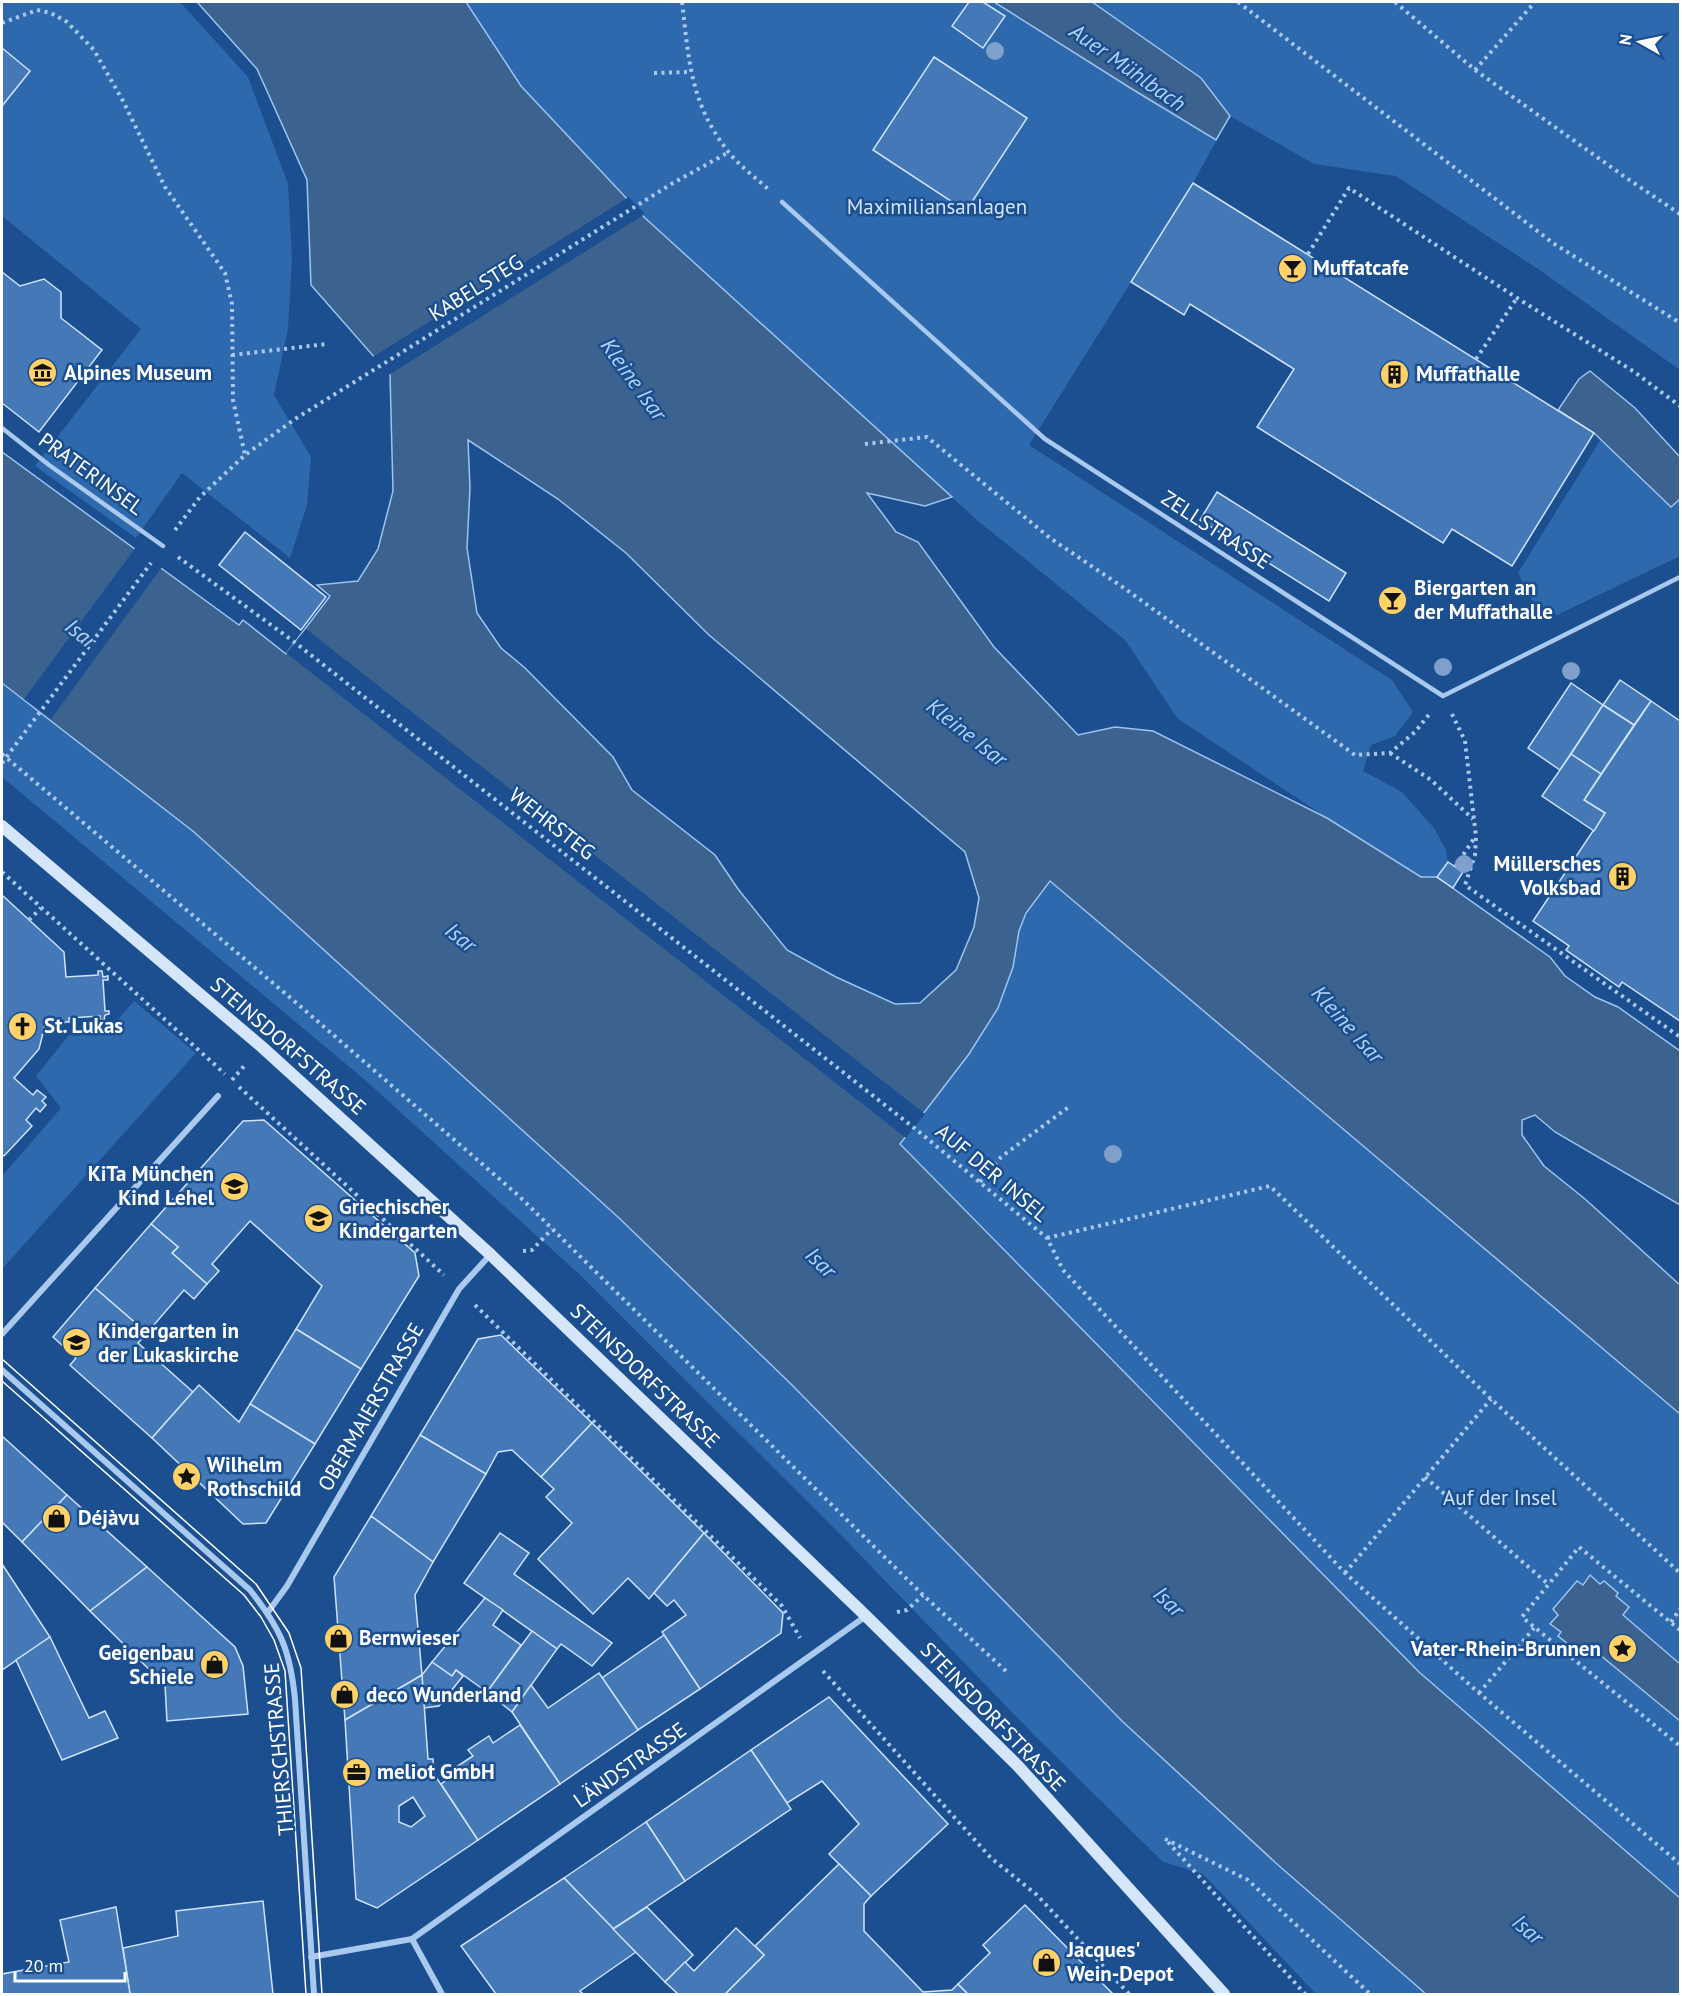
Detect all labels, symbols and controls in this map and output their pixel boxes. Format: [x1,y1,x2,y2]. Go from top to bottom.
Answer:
north arrow [1610,12,1670,72]
water label: Auer Mühlbach [1064,16,1191,117]
text: N [1614,33,1636,46]
park label: Maximiliansanlagen [847,193,1027,220]
street label: KABELSTEG [424,248,528,327]
bar icon: Muffatcafe [1276,252,1308,284]
place label: Muffatcafe [1313,254,1409,281]
water label: Kleine Isar [595,332,674,427]
museum icon: Alpines Museum [27,357,59,389]
building icon: Muffathalle [1379,358,1411,390]
place label: Alpines Museum [64,359,212,386]
place label: Muffathalle [1416,360,1520,387]
street label: PRATERINSEL [33,426,149,521]
street label: ZELLSTRASSE [1156,484,1276,575]
place label: Biergarten an der Muffathalle [1414,574,1553,625]
bar icon: Biergarten an der Muffathalle [1377,584,1409,616]
water label: Isar [59,612,104,655]
water label: Kleine Isar [921,692,1014,773]
street label: WEHRSTEG [504,782,601,866]
place label: Müllersches Volksbad [1494,850,1601,901]
building icon: Müllersches Volksbad [1606,860,1638,892]
water label: Isar [439,916,484,959]
street label: STEINSDORFSTRASSE [205,971,372,1121]
water label: Kleine Isar [1306,979,1391,1070]
church icon: St. Lukas [7,1010,39,1042]
place label: St. Lukas [44,1012,123,1039]
street label: AUF DER INSEL [930,1118,1054,1228]
place label: KiTa München Kind Lehel [88,1160,215,1211]
school or university icon: KiTa München Kind Lehel [219,1170,251,1202]
place label: Griechischer Kindergarten [339,1193,457,1244]
school or university icon: Griechischer Kindergarten [302,1203,334,1235]
water label: Isar [799,1241,844,1285]
street label: STEINSDORFSTRASSE [565,1297,726,1454]
place label: Kindergarten in der Lukaskirche [98,1317,239,1368]
street label: OBERMAIERSTRASSE [311,1318,430,1496]
school or university icon: Kindergarten in der Lukaskirche [61,1327,93,1359]
place label: Wilhelm Rothschild [207,1451,301,1502]
place icon: Wilhelm Rothschild [170,1461,202,1493]
park label: Auf der Insel [1443,1484,1557,1511]
shop icon: Déjàvu [41,1502,73,1534]
place label: Déjàvu [78,1504,140,1531]
water label: Isar [1147,1580,1192,1624]
shop icon: Bernwieser [322,1622,354,1654]
place label: Bernwieser [359,1624,460,1651]
place icon: Vater-Rhein-Brunnen [1606,1633,1638,1665]
place label: Vater-Rhein-Brunnen [1410,1635,1601,1662]
street label: STEINSDORFSTRASSE [915,1636,1072,1797]
place label: Geigenbau Schiele [99,1639,194,1690]
shop icon: Geigenbau Schiele [199,1649,231,1681]
street label: THIERSCHSTRASSE [257,1661,300,1837]
shop icon: deco Wunderland [329,1679,361,1711]
place label: deco Wunderland [366,1681,521,1708]
street label: LÄNDSTRASSE [568,1716,691,1813]
office icon: meliot GmbH [340,1756,372,1788]
place label: meliot GmbH [377,1758,495,1785]
water label: Isar [1506,1908,1551,1951]
place label: Jacques' Wein-Depot [1066,1936,1174,1987]
scale bar [15,1945,124,1983]
shop icon: Jacques' Wein-Depot [1030,1946,1062,1978]
text: 20 m [24,1954,63,1977]

